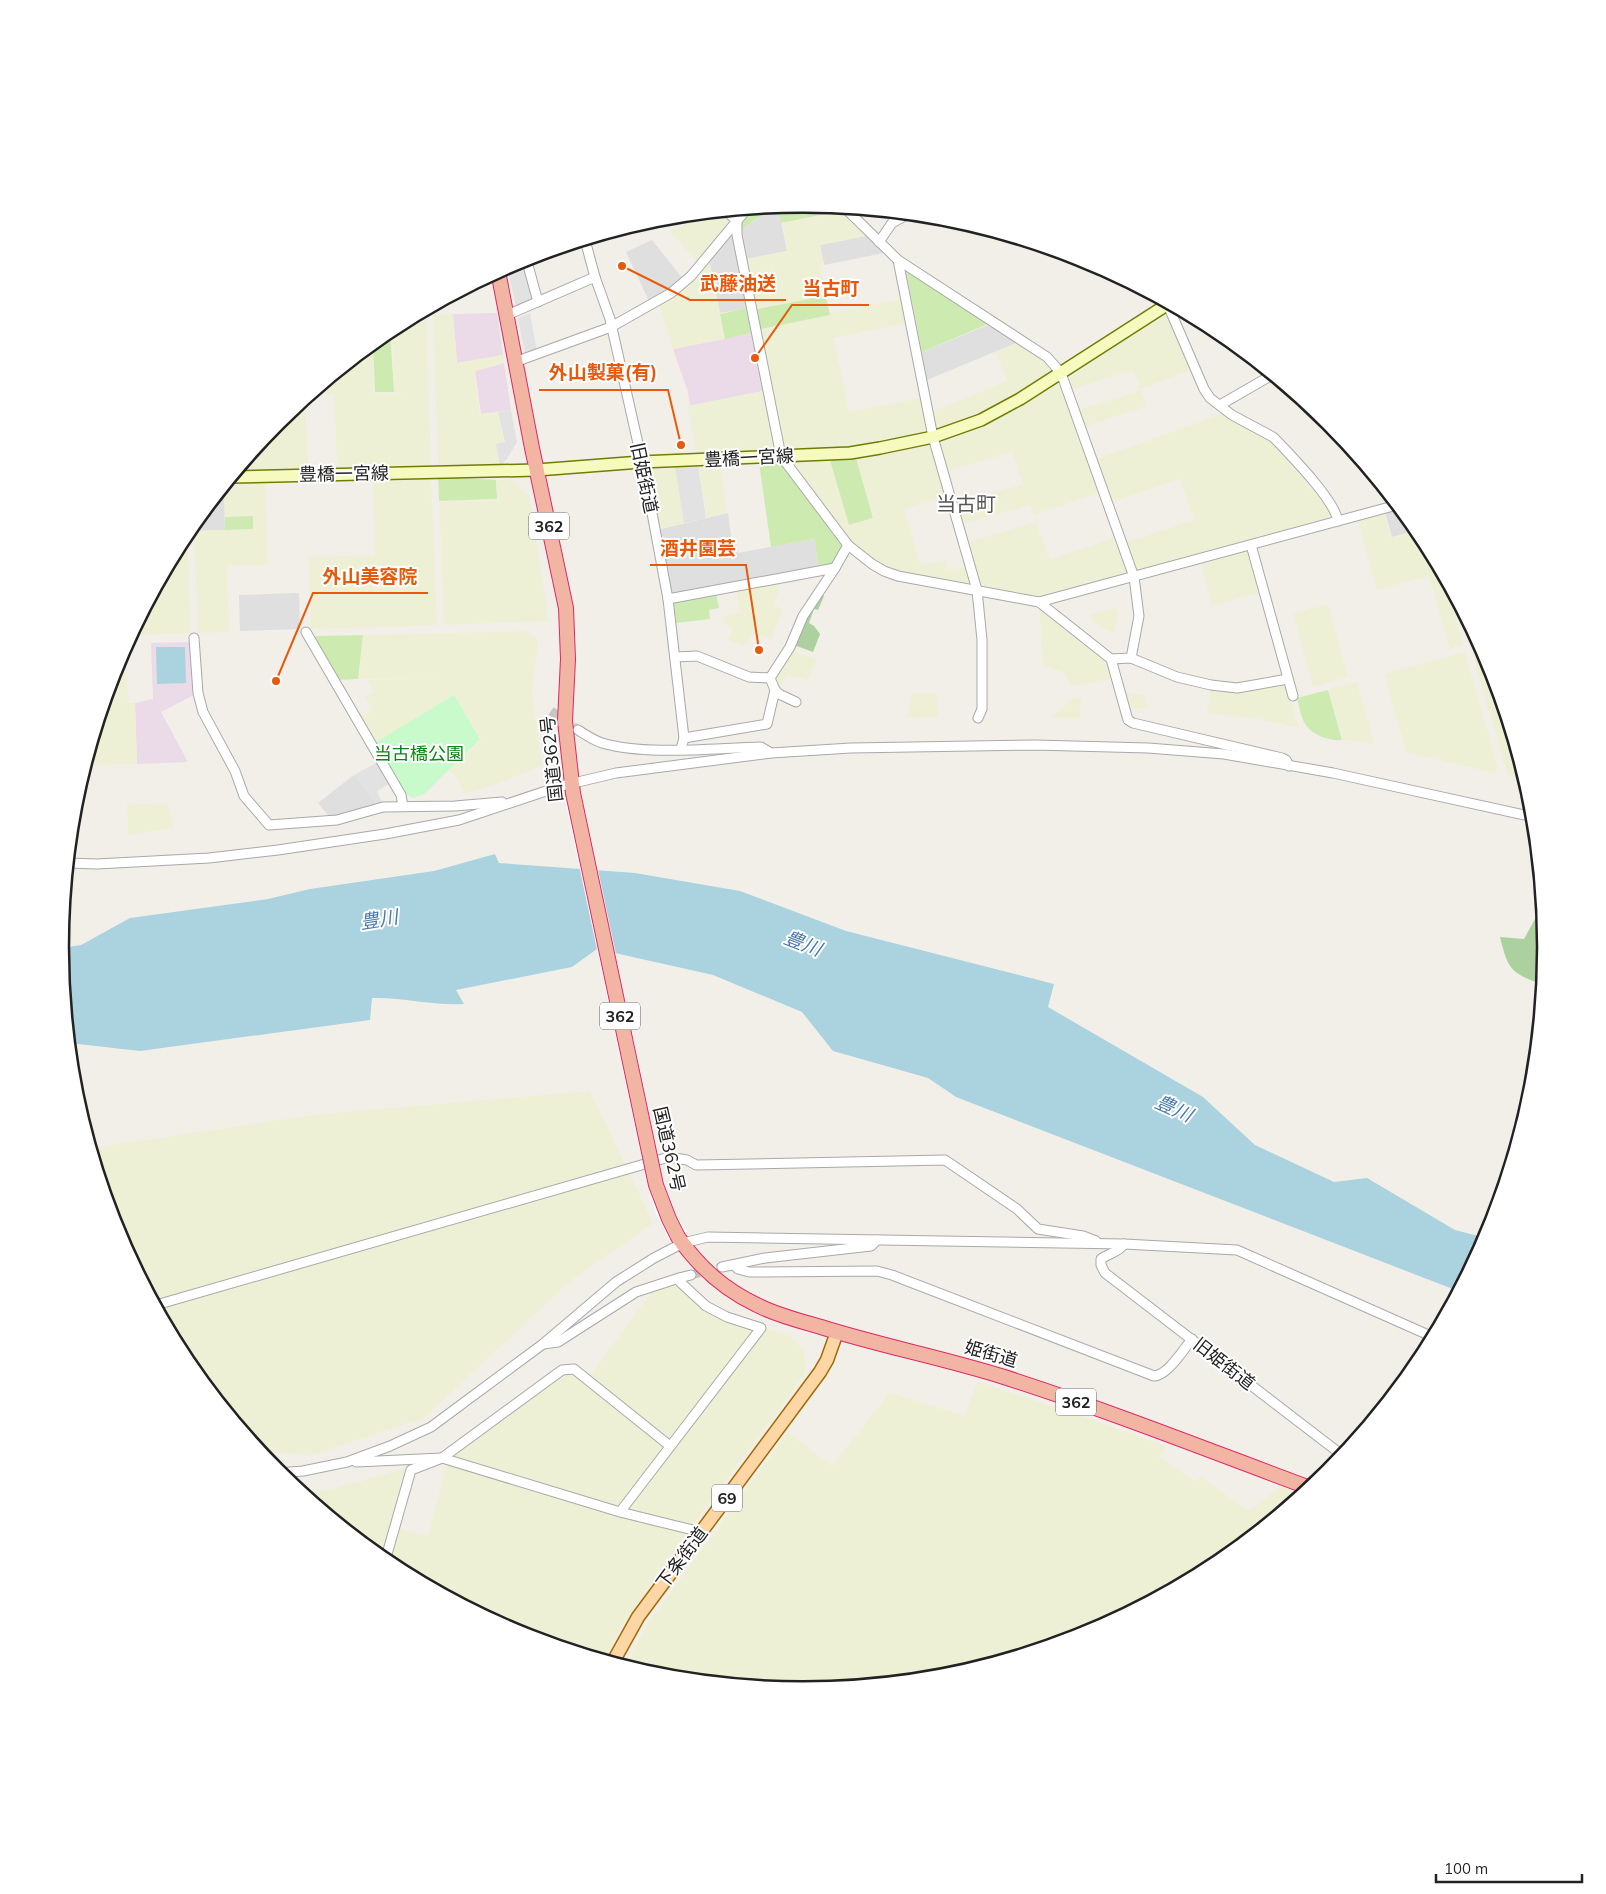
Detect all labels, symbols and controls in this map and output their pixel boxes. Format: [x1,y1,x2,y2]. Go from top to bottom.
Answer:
callout: 武藤油送 [690,266,786,300]
text: 武藤油送 [700,271,776,295]
callout: 当古町 [792,271,869,305]
text: 当古町 [802,276,860,300]
callout: 外山製菓(有) [539,356,668,390]
text: 外山製菓(有) [549,360,657,384]
street label: 旧姫街道 [626,440,663,516]
street label: 豊橋一宮線 [703,444,795,471]
street label: 豊橋一宮線 [299,461,389,486]
district label: 当古町 [936,491,996,516]
road number: 362 [529,512,569,540]
callout: 酒井園芸 [650,531,746,565]
text: 酒井園芸 [660,536,736,560]
callout: 外山美容院 [313,559,428,593]
text: 外山美容院 [322,564,418,588]
street label: 国道362号 [536,715,567,803]
park label: 当古橋公園 [374,742,464,765]
water label: 豊川 [358,904,402,934]
water label: 豊川 [781,925,827,962]
road number: 362 [600,1002,640,1030]
water label: 豊川 [1152,1089,1198,1128]
street label: 国道362号 [649,1104,690,1194]
street label: 旧姫街道 [1189,1332,1260,1395]
street label: 姫街道 [962,1335,1020,1372]
road number: 362 [1056,1388,1096,1415]
road number: 69 [712,1485,742,1512]
street label: 下条街道 [651,1522,712,1593]
scale bar [1436,1852,1582,1884]
text: 100 m [1444,1859,1488,1878]

